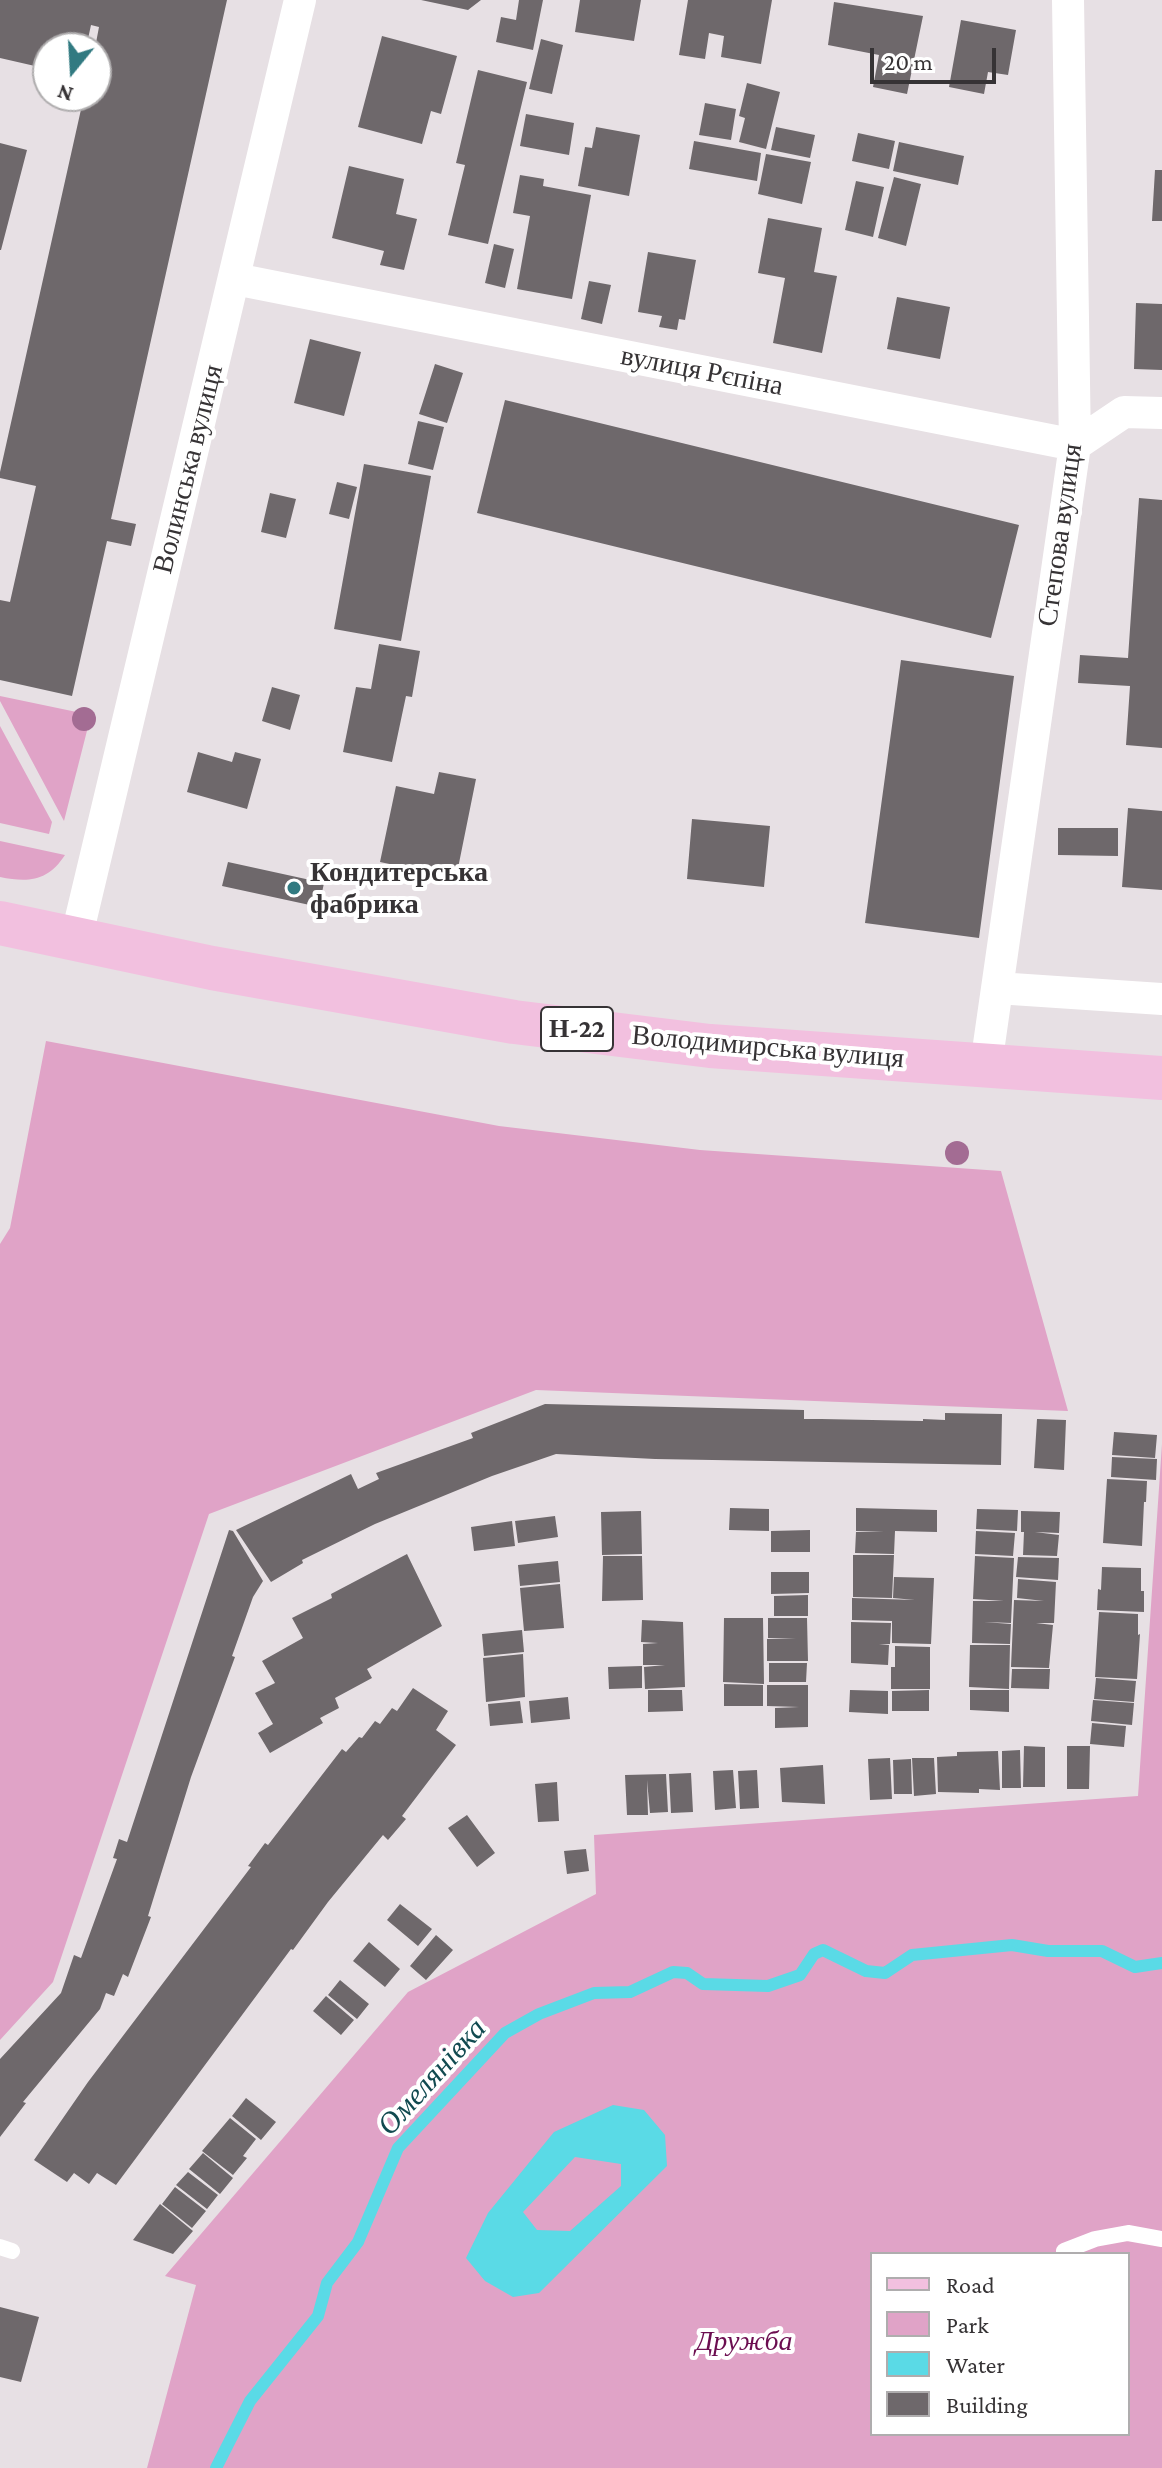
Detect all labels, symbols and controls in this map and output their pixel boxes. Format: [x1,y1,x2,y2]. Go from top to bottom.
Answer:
north arrow [32,32,112,112]
scale bar [874,32,1000,82]
text: 20 m [884,48,933,75]
text: N [54,79,76,108]
street label: вулиця Рєпіна [618,339,786,403]
street label: Волинська вулиця [146,361,230,577]
street label: Степова вулиця [1031,441,1089,629]
place label: Кондитерська фабрика [310,855,488,921]
marker: Кондитерська фабрика [285,879,303,897]
road number: Н-22 [541,1007,613,1051]
street label: Володимирська вулиця [630,1018,906,1076]
water label: Омелянівка [370,2011,494,2143]
legend [870,2252,1130,2436]
text: Road [946,2271,995,2298]
text: Park [946,2311,989,2338]
park label: Дружба [696,2324,792,2358]
text: Water [946,2351,1005,2378]
text: Building [946,2391,1028,2418]

